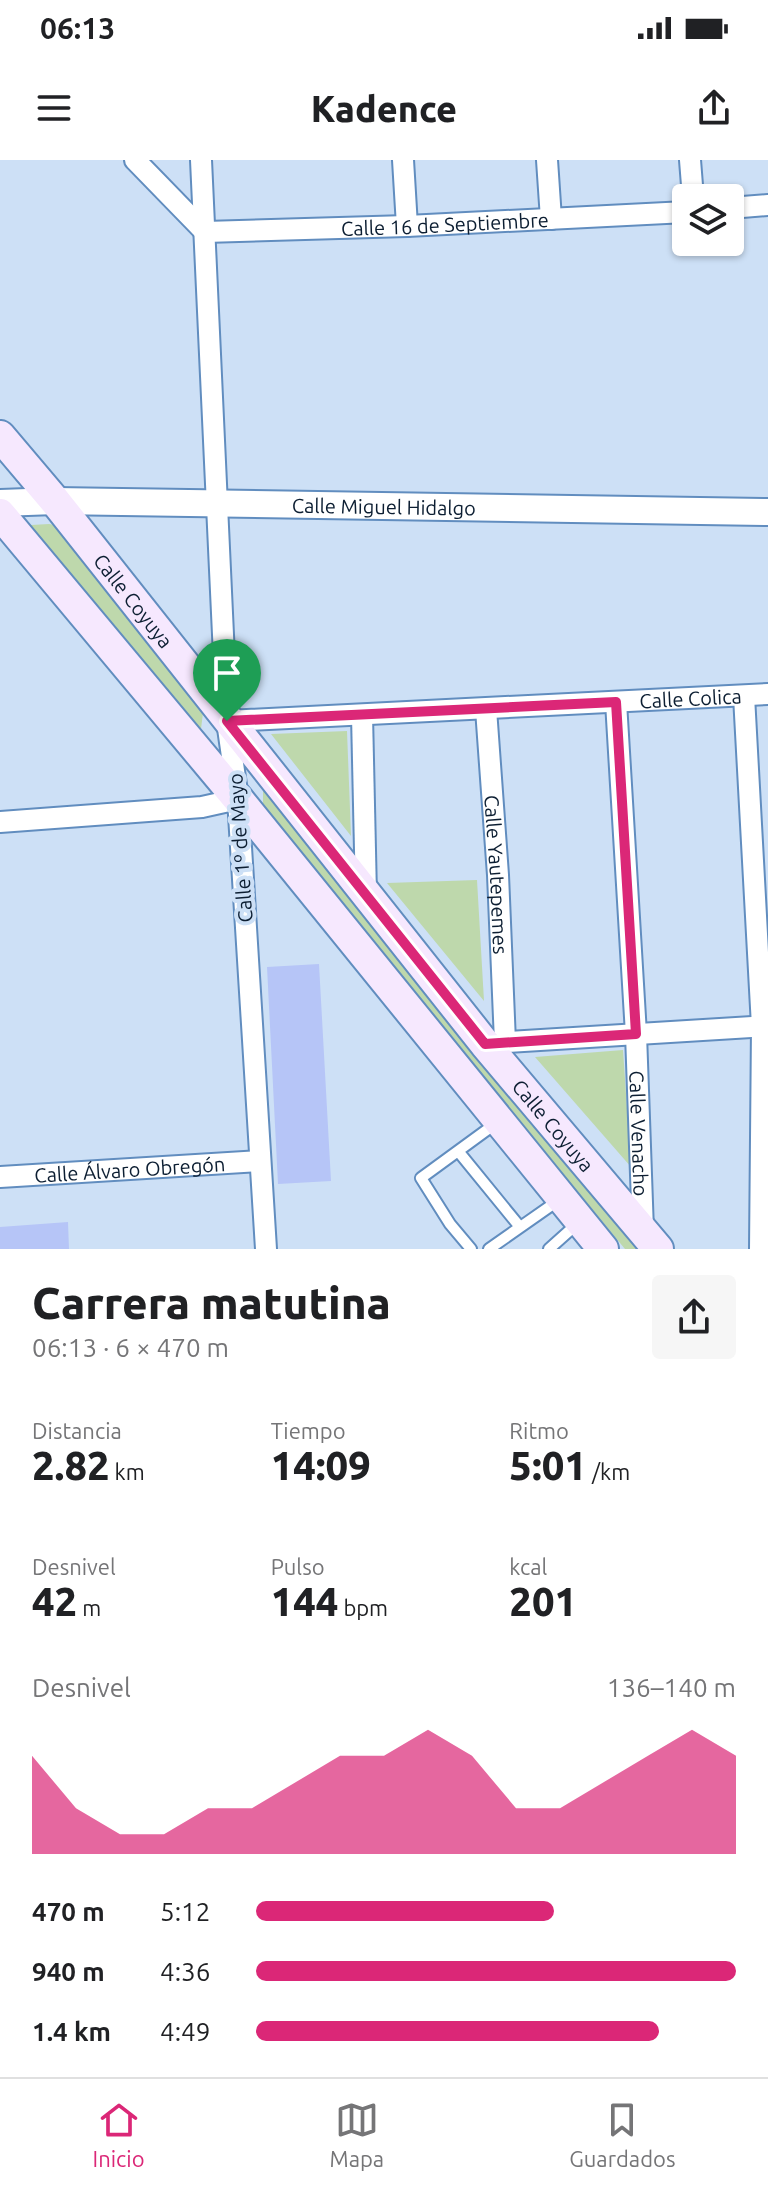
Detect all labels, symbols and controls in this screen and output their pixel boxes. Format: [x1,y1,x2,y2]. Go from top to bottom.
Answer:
text: 06:13 [40,11,115,45]
icon: menu [32,86,76,130]
icon: share [692,86,736,130]
text: Kadence [311,88,457,129]
map controls [672,184,744,256]
button: layers [672,184,744,256]
street label: Calle 16 de Septiembre [341,207,549,239]
street label: Calle Miguel Hidalgo [292,493,476,519]
street label: Calle Coyuya [89,549,178,652]
pin [193,639,261,721]
icon: arrive [205,651,249,695]
street label: Calle Colica [639,684,742,712]
street label: Calle 1º de Mayo [223,773,257,923]
street label: Calle Yautepemes [481,794,513,955]
street label: Calle Venacho [626,1070,653,1197]
street label: Calle Coyuya [508,1074,599,1176]
street label: Calle Álvaro Obregón [34,1152,226,1186]
button: share [652,1275,736,1359]
text: Carrera matutina [32,1278,391,1327]
text: 06:13 · 6 × 470 m [32,1333,229,1362]
text: Distancia [32,1418,122,1443]
text: Tiempo [271,1418,346,1443]
text: Ritmo [509,1418,569,1443]
text: 2.82 [32,1443,110,1488]
text: 14:09 [271,1443,371,1488]
text: 5:01 [509,1443,587,1488]
text: km [110,1459,145,1484]
text: /km [587,1459,630,1484]
text: Desnivel [32,1554,116,1579]
text: Pulso [271,1554,325,1579]
text: kcal [509,1554,547,1579]
text: 42 [32,1579,77,1624]
text: 144 [271,1579,338,1624]
text: 201 [509,1579,577,1624]
text: m [77,1595,101,1620]
text: bpm [338,1595,388,1620]
text: Desnivel [32,1673,131,1702]
text: 136–140 m [607,1673,736,1702]
text: 470 m [32,1897,105,1926]
text: 5:12 [160,1897,210,1926]
text: 940 m [32,1957,105,1986]
text: 4:36 [160,1957,210,1986]
text: 1.4 km [32,2017,111,2046]
text: 4:49 [160,2017,210,2046]
tab: Inicio [93,2098,145,2171]
tab: Mapa [330,2098,384,2171]
tab: Guardados [569,2098,675,2171]

